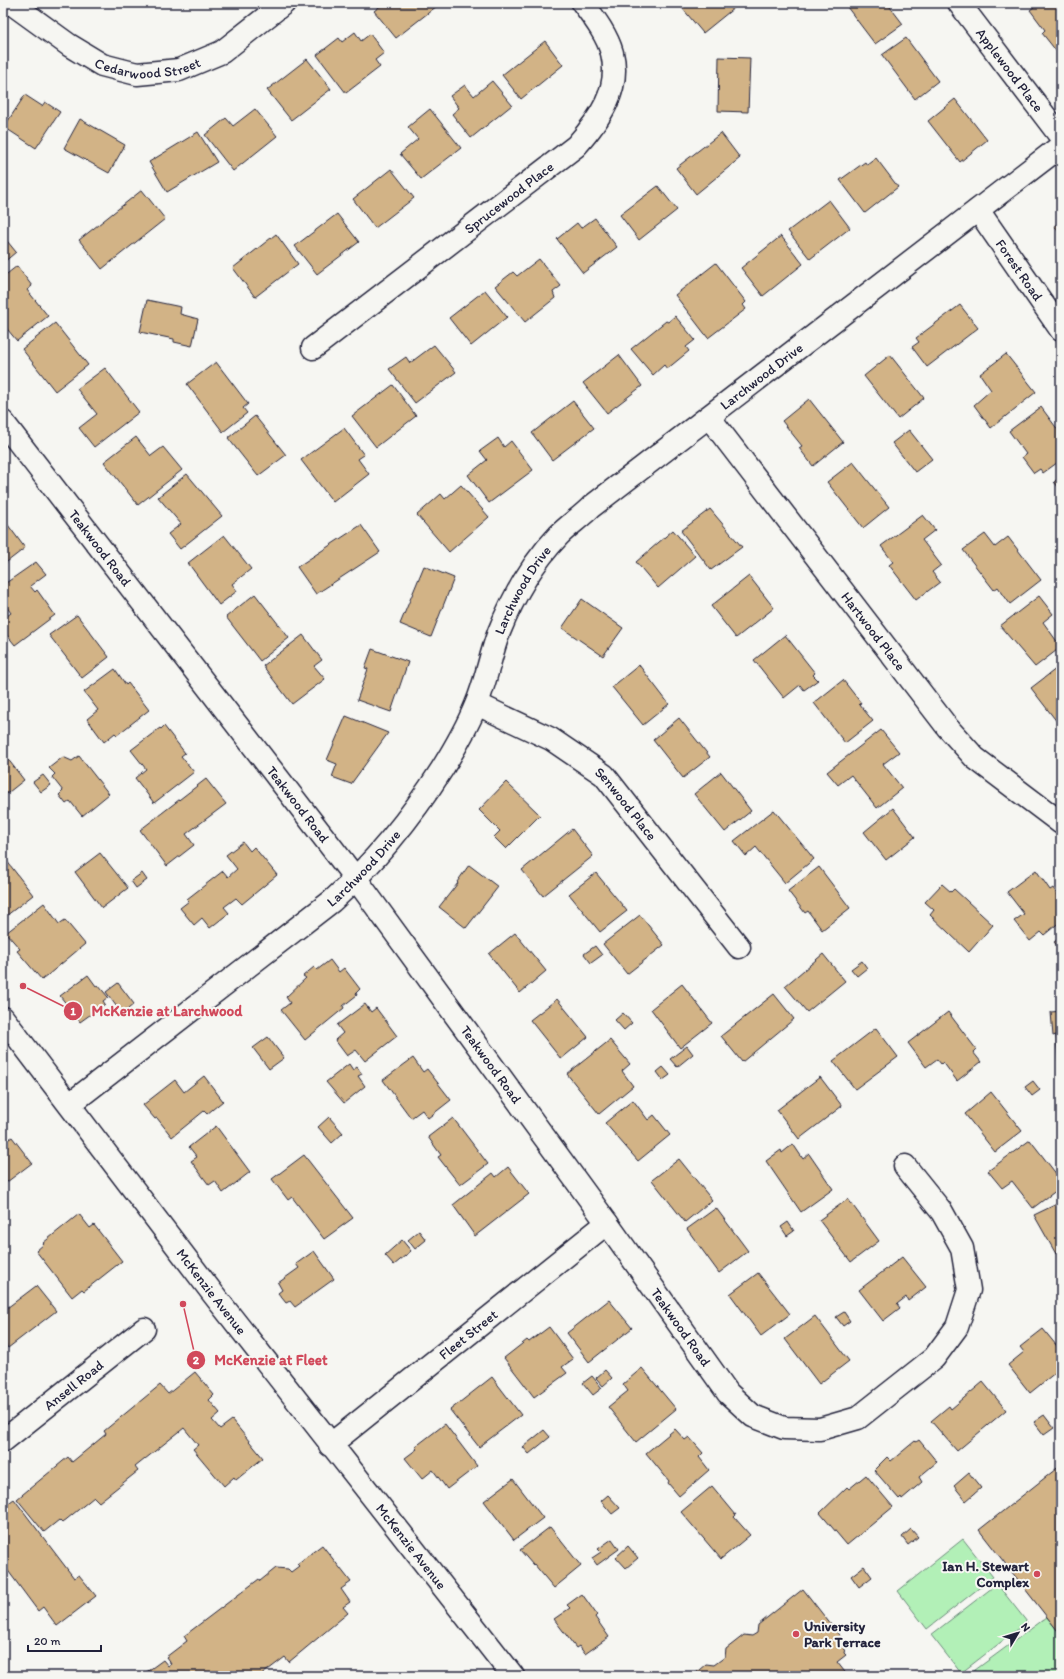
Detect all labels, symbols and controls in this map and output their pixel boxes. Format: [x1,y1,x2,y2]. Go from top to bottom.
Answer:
street label: Applewood Place [973,25,1047,115]
street label: Cedarwood Street [94,50,202,66]
text: Cedarwood Street [92,54,203,83]
street label: Sprucewood Place [461,158,557,237]
street label: Forest Road [992,236,1047,304]
street label: Larchwood Drive [717,339,806,413]
street label: Teakwood Road [65,506,135,590]
street label: Larchwood Drive [490,542,555,637]
street label: Hartwood Place [838,588,909,674]
street label: Teakwood Road [263,762,333,846]
street label: Senwood Place [592,763,661,844]
street label: Larchwood Drive [323,826,404,910]
callout: McKenzie at Larchwood [63,998,250,1025]
text: McKenzie at Larchwood [92,1002,243,1020]
text: 1 [70,1004,76,1018]
street label: Teakwood Road [457,1022,526,1107]
street label: McKenzie Avenue [173,1245,250,1338]
street label: Teakwood Road [647,1284,715,1370]
street label: Fleet Street [435,1306,501,1363]
callout: McKenzie at Fleet [186,1346,335,1373]
text: McKenzie at Fleet [214,1351,328,1369]
text: 2 [193,1353,200,1367]
street label: Ansell Road [40,1356,107,1414]
street label: McKenzie Avenue [373,1500,450,1593]
place label: Ian H. Stewart Complex [942,1558,1030,1591]
marker: Ian H. Stewart Complex [1032,1569,1042,1579]
north arrow [998,1613,1038,1653]
place label: University Park Terrace [804,1618,881,1651]
text: N [1018,1620,1033,1634]
scale bar [28,1627,101,1653]
marker: University Park Terrace [791,1629,801,1639]
text: 20 m [34,1634,61,1648]

